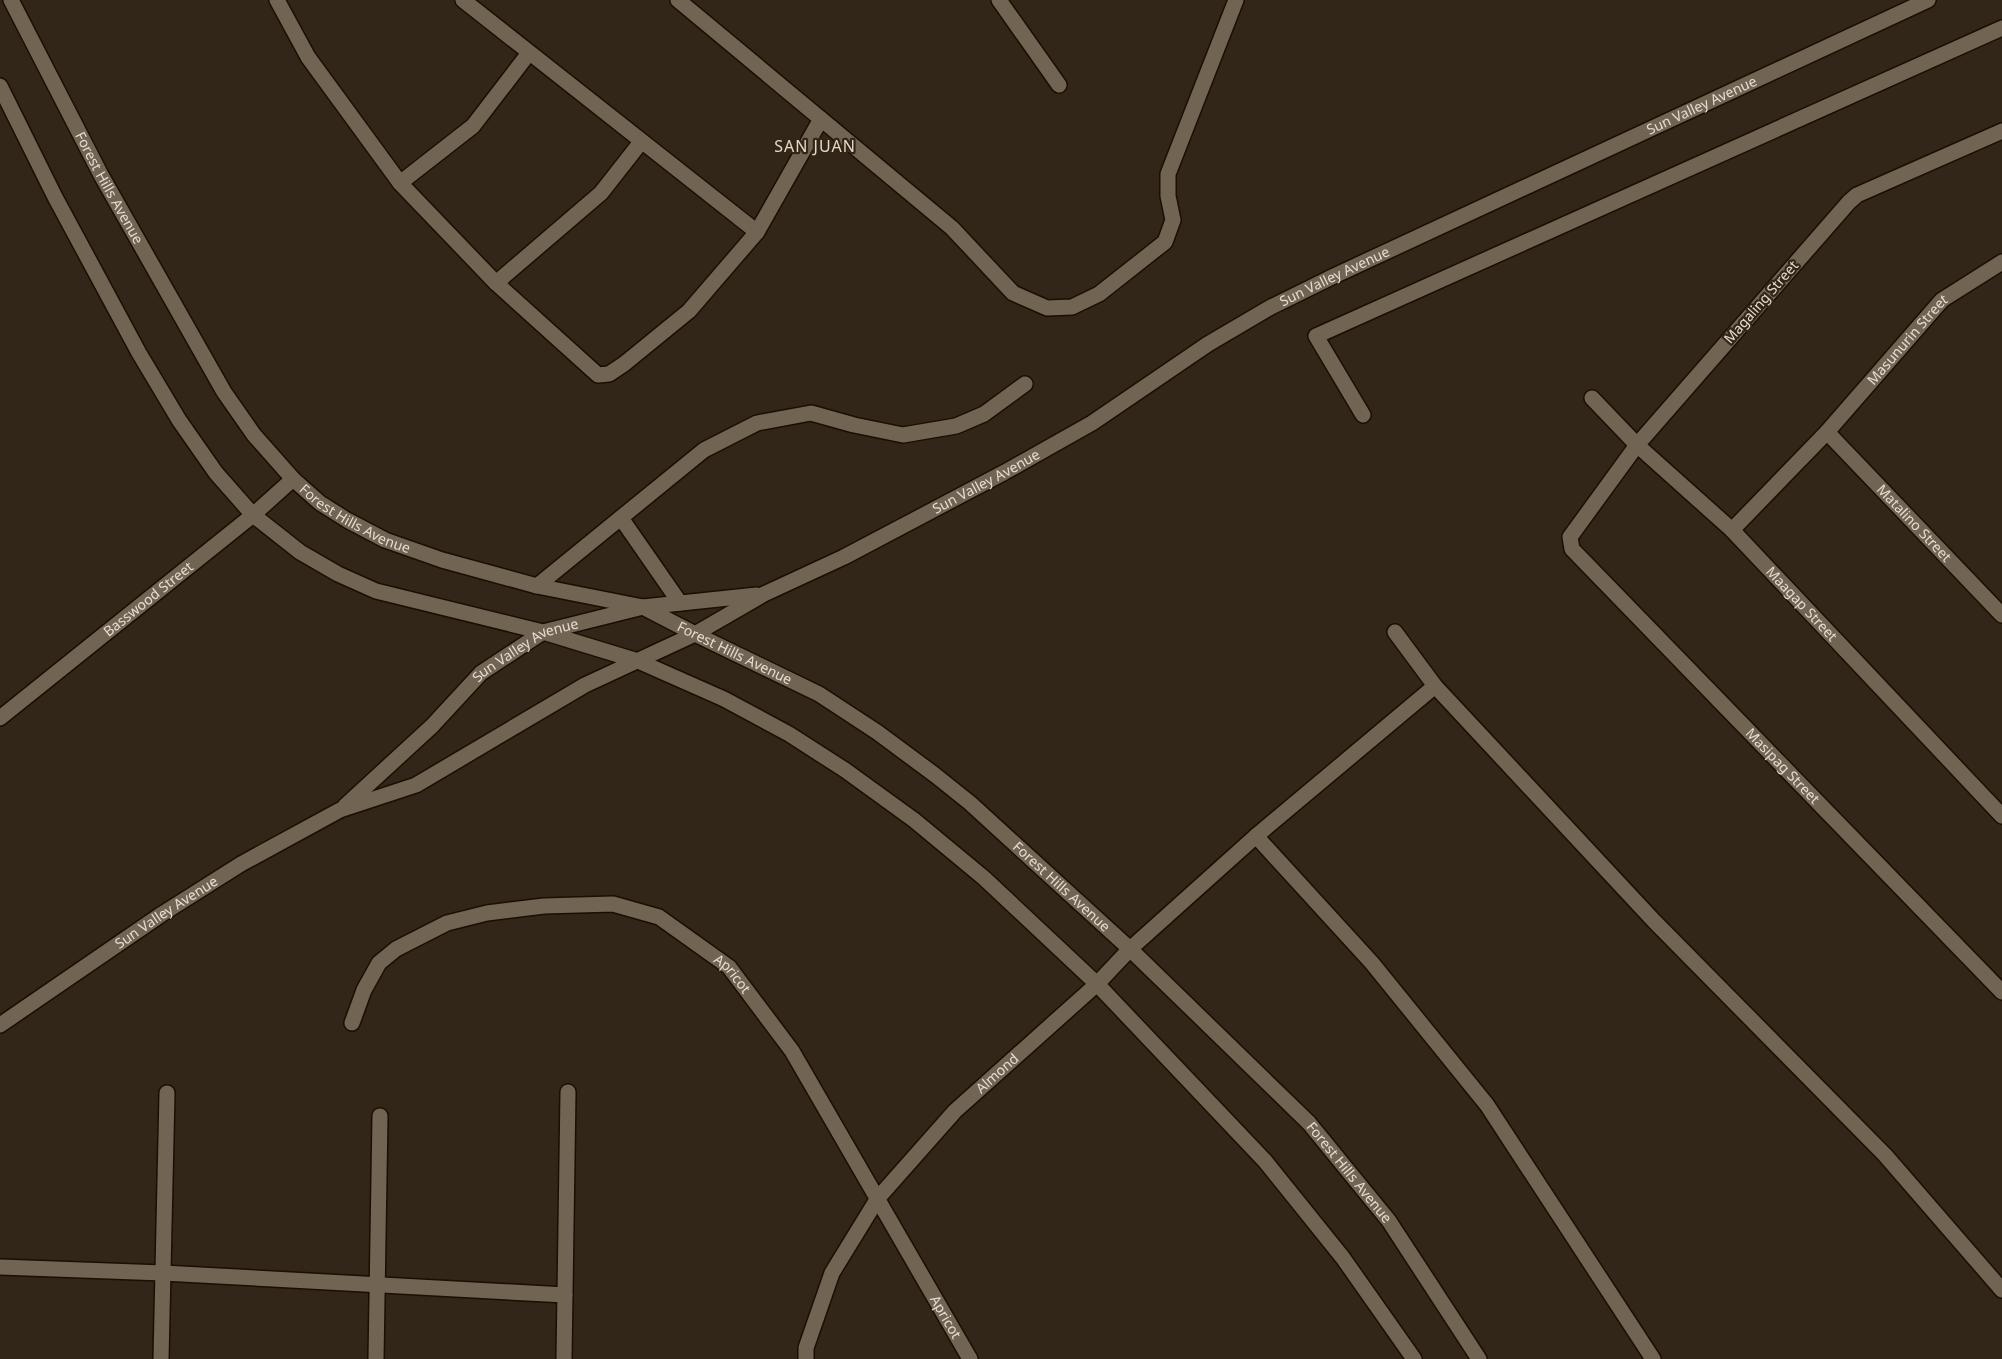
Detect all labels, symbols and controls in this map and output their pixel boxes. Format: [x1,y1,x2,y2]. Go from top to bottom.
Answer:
street label: Sun Valley Avenue [1643,71,1760,139]
street label: Forest Hills Avenue [71,128,148,247]
district label: SAN JUAN [774,135,856,157]
street label: Sun Valley Avenue [1276,242,1392,310]
street label: Magaling Street [1719,256,1802,347]
street label: Masunurin Street [1862,289,1951,389]
street label: Sun Valley Avenue [929,444,1043,518]
street label: Forest Hills Avenue [296,479,413,557]
street label: Matalino Street [1873,480,1956,566]
street label: Basswood Street [99,557,197,640]
street label: Maagap Street [1762,562,1842,645]
street label: Sun Valley Avenue [467,614,580,686]
street label: Forest Hills Avenue [674,617,796,689]
street label: Masipag Street [1742,724,1824,808]
street label: Forest Hills Avenue [1009,837,1115,936]
street label: Sun Valley Avenue [111,871,221,953]
street label: Apricot [710,949,756,997]
street label: Almond [971,1049,1022,1097]
street label: Forest Hills Avenue [1303,1117,1397,1227]
street label: Apricot [926,1292,966,1342]

